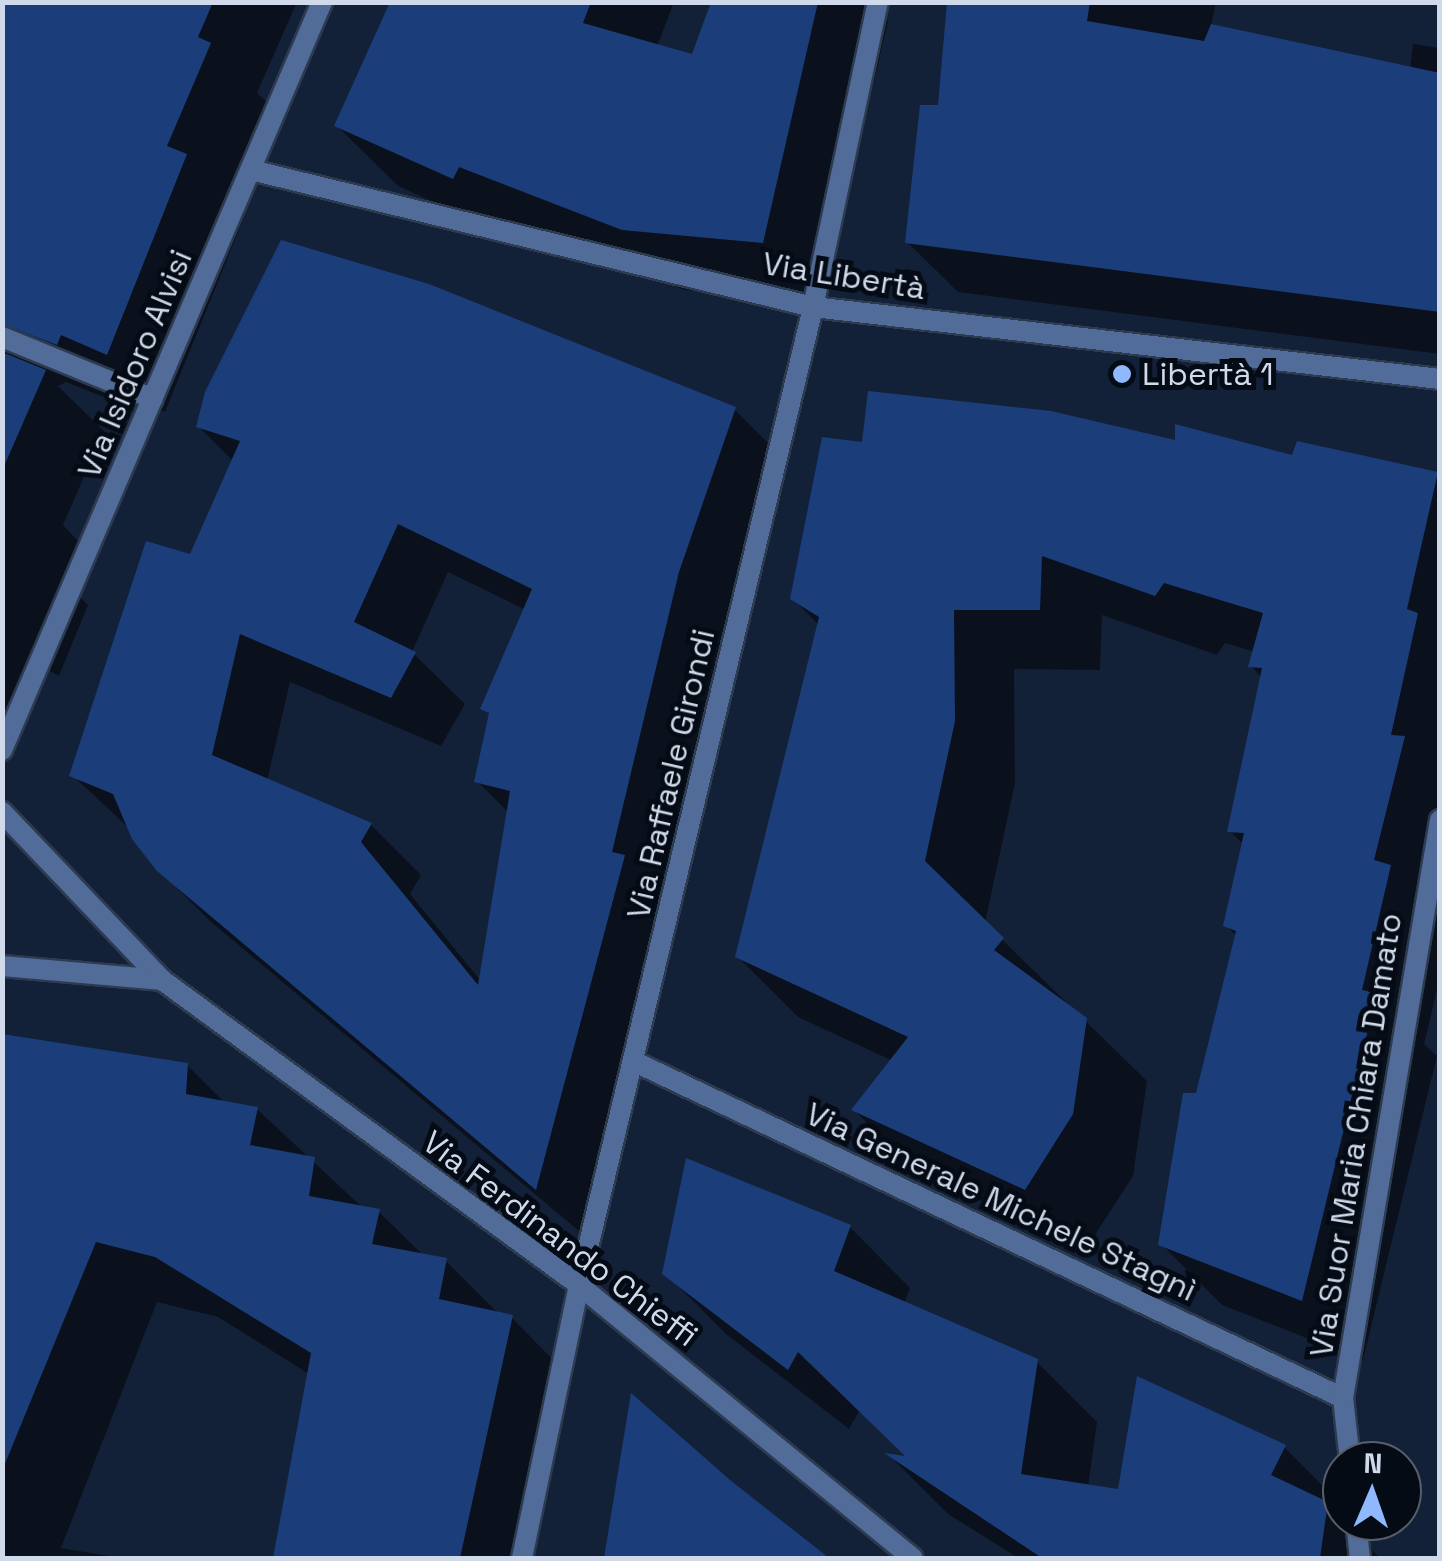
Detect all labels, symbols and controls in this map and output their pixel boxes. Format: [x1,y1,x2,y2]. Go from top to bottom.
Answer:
street label: Via Isidoro Alvisi [70,244,200,484]
street label: Via Libertà [760,244,928,308]
place label: Libertà 1 [1142,355,1274,393]
marker: Libertà 1 [1111,363,1133,385]
street label: Via Raffaele Girondi [619,625,723,923]
street label: Via Suor Maria Chiara Damato [1302,910,1410,1360]
street label: Via Generale Michele Stagnì [800,1095,1202,1309]
street label: Via Ferdinando Chieffi [415,1123,705,1355]
north arrow [1322,1441,1422,1541]
text: N [1363,1445,1383,1481]

